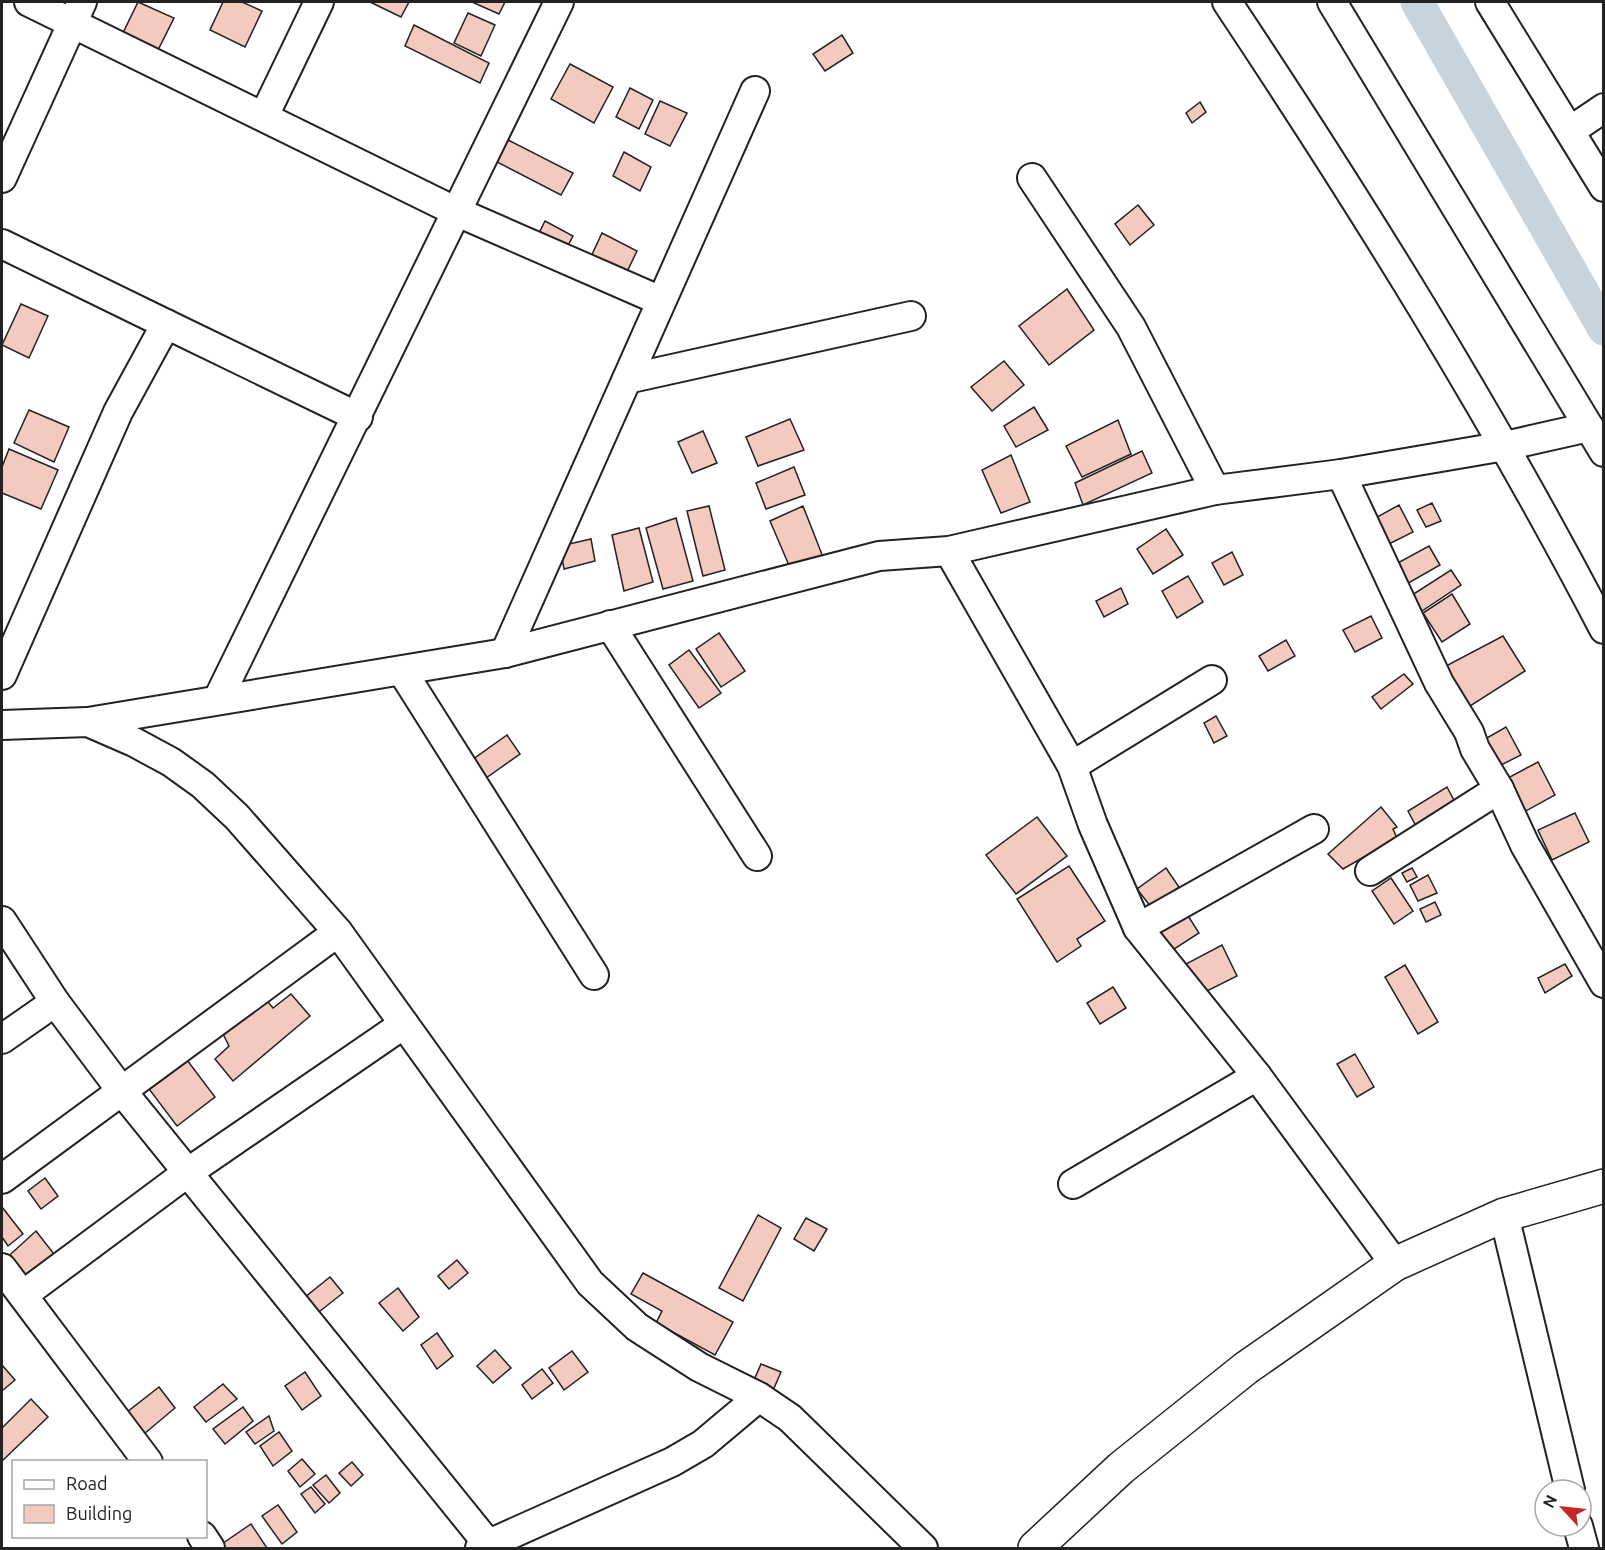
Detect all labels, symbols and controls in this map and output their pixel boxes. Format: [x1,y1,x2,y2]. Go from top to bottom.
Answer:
legend [12,1460,207,1538]
text: Road [66,1473,108,1493]
north arrow [1533,1478,1593,1538]
text: N [1539,1492,1560,1511]
text: Building [66,1503,132,1523]

